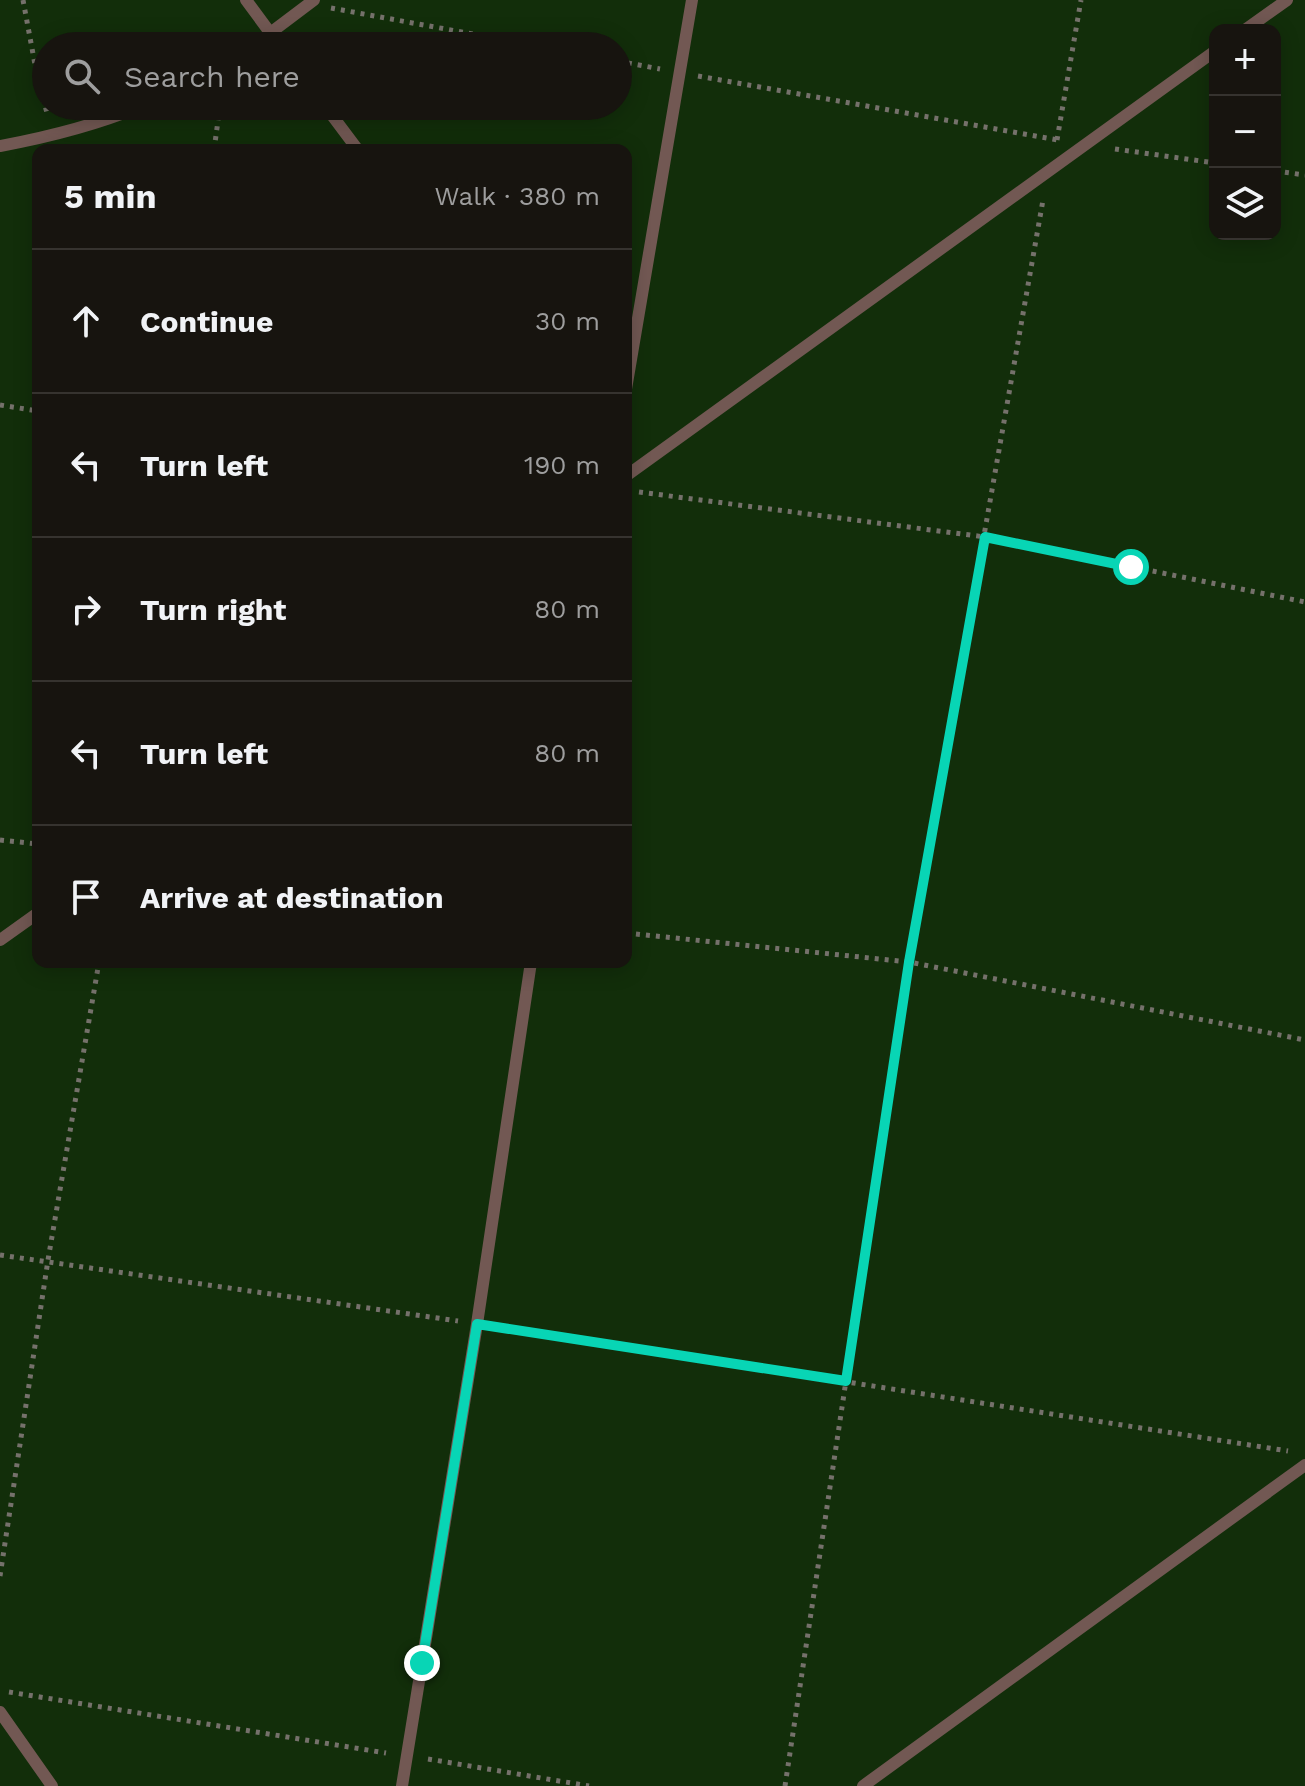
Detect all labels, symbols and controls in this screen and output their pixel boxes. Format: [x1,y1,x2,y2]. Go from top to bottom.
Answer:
map controls [1209,24,1281,240]
button: + [1209,24,1281,96]
search box [32,32,632,120]
icon: search [60,54,104,98]
text: Search here [124,59,300,94]
button: − [1209,96,1281,168]
button: layers [1209,168,1281,240]
text: 5 min [64,176,157,216]
text: Walk · 380 m [435,181,600,211]
icon: ahead [64,299,108,343]
text: Continue [140,304,273,339]
text: 30 m [535,306,600,336]
icon: left [64,443,108,487]
text: Turn left [140,448,268,483]
text: 190 m [524,450,600,480]
route start [1113,549,1149,585]
icon: right [64,587,108,631]
text: Turn right [140,592,286,627]
text: 80 m [534,594,600,624]
icon: left [64,731,108,775]
text: Turn left [140,736,268,771]
text: 80 m [534,738,600,768]
icon: arrive [64,875,108,919]
text: Arrive at destination [140,880,444,915]
route end [404,1645,440,1681]

